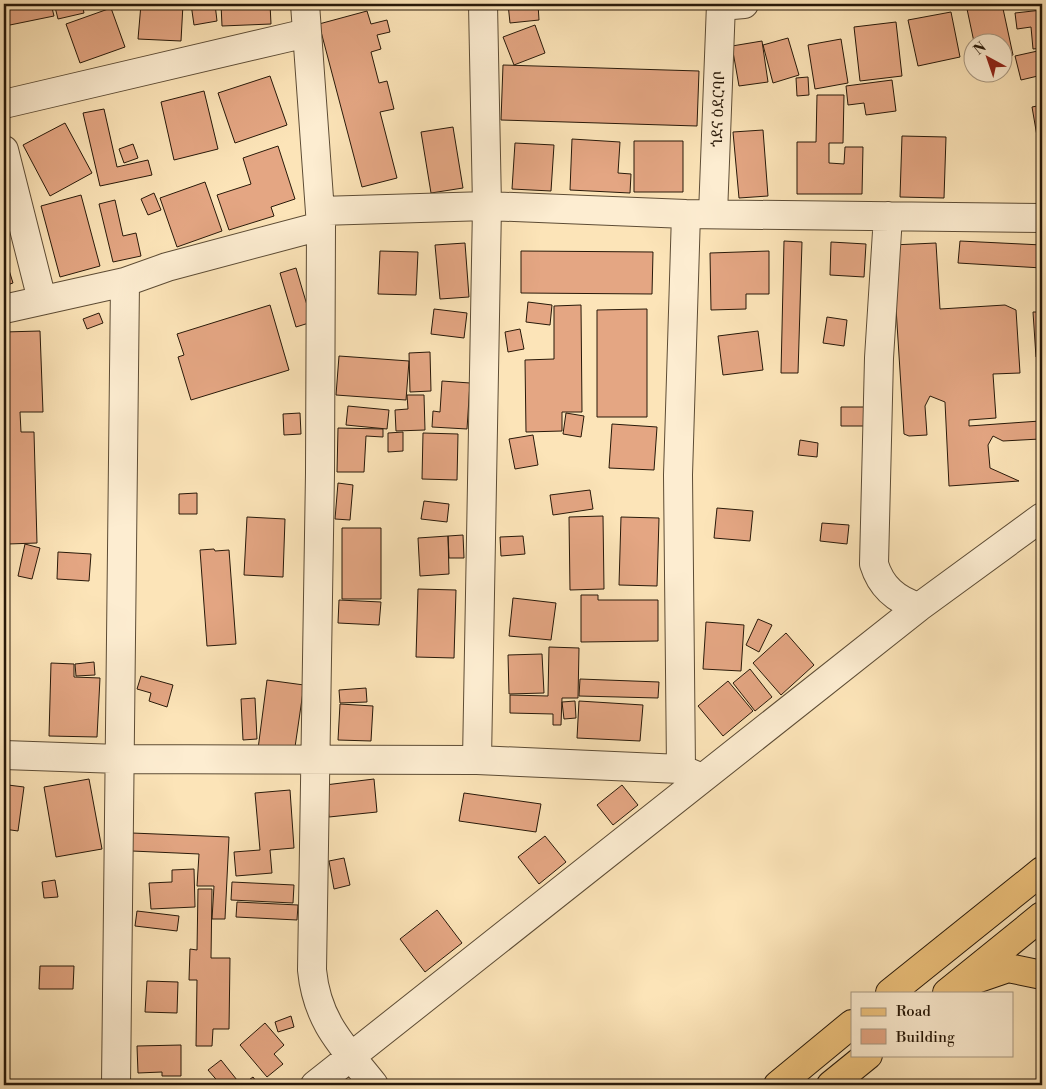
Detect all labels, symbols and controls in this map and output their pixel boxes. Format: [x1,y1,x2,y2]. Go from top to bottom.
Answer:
north arrow [964,32,1014,82]
text: N [970,38,990,59]
street label: ጎደና ዕደርባቦ [708,71,729,147]
legend [851,992,1014,1056]
text: Road [896,1002,931,1021]
text: Building [895,1028,955,1047]

